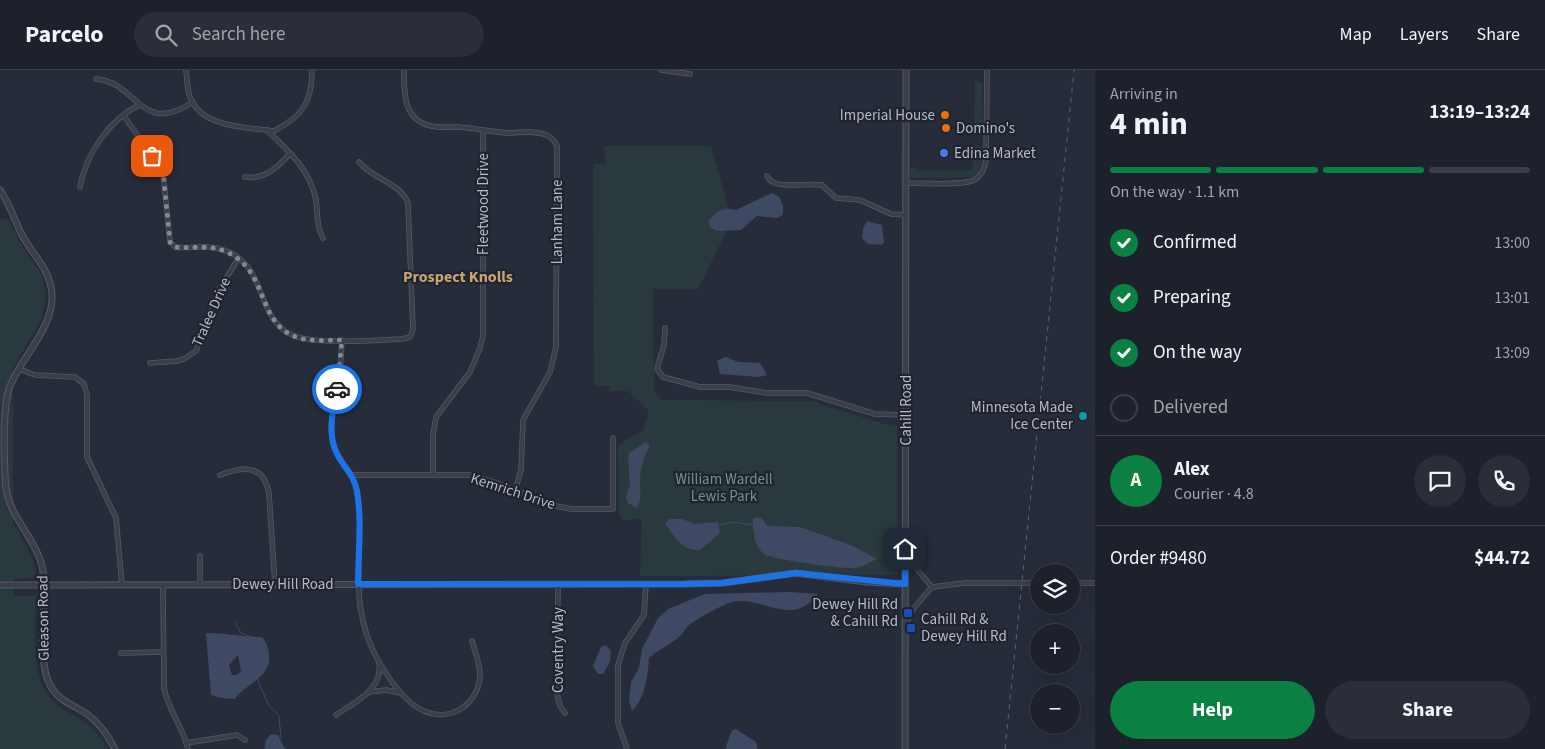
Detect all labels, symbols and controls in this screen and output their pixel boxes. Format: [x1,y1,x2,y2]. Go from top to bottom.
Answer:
search box [134,12,484,57]
text: Parcelo [25,17,104,52]
icon: search [152,21,180,49]
text: Search here [192,21,285,48]
text: Map [1340,22,1372,47]
text: Layers [1400,22,1449,47]
text: Share [1477,22,1520,47]
text: Arriving in [1110,83,1178,105]
text: 13:19–13:24 [1429,99,1530,126]
text: 4 min [1110,101,1188,147]
place label: Imperial House [840,105,935,126]
marker: Imperial House [939,109,951,121]
place label: Domino's [956,118,1015,139]
marker: Domino's [940,122,952,134]
pin [131,135,173,177]
icon: bag [138,142,166,170]
place label: Edina Market [954,143,1036,164]
marker: Edina Market [938,147,950,159]
street label: Fleetwood Drive [473,153,494,255]
street label: Lanham Lane [547,180,568,264]
text: On the way · 1.1 km [1110,181,1239,203]
icon: check [1110,229,1138,257]
text: Confirmed [1153,229,1237,256]
text: 13:00 [1494,232,1530,254]
district label: Prospect Knolls [403,266,513,288]
street label: Tralee Drive [187,274,236,350]
icon: check [1110,284,1138,312]
text: Preparing [1153,284,1231,311]
text: 13:01 [1494,287,1530,309]
icon: check [1110,339,1138,367]
text: On the way [1153,339,1242,366]
text: 13:09 [1494,342,1530,364]
courier [312,364,362,414]
icon: car [323,375,351,403]
street label: Cahill Road [896,375,917,445]
text: Delivered [1153,394,1228,421]
place label: Minnesota Made Ice Center [971,397,1074,435]
marker: Minnesota Made Ice Center [1077,410,1089,422]
button: chat [1414,455,1466,507]
button: phone [1478,455,1530,507]
text: Alex [1174,456,1210,483]
text: A [1131,467,1141,494]
street label: Kemrich Drive [468,468,558,515]
park label: William Wardell Lewis Park [675,469,773,507]
text: Courier · 4.8 [1174,483,1254,505]
pin [884,528,926,570]
icon: home [891,535,919,563]
text: Order #9480 [1110,545,1207,572]
text: $44.72 [1474,545,1530,572]
map controls [1030,564,1080,734]
button: layers [1030,564,1080,614]
street label: Dewey Hill Road [232,574,334,595]
street label: Gleason Road [32,575,55,661]
place label: Dewey Hill Rd & Cahill Rd [812,594,898,632]
street label: Coventry Way [548,607,569,693]
marker: Dewey Hill Rd & Cahill Rd [902,607,914,619]
place label: Cahill Rd & Dewey Hill Rd [921,609,1007,647]
marker: Cahill Rd & Dewey Hill Rd [905,622,917,634]
button: + [1030,624,1080,674]
button: Help [1110,681,1315,739]
button: Share [1325,681,1530,739]
button: − [1030,684,1080,734]

